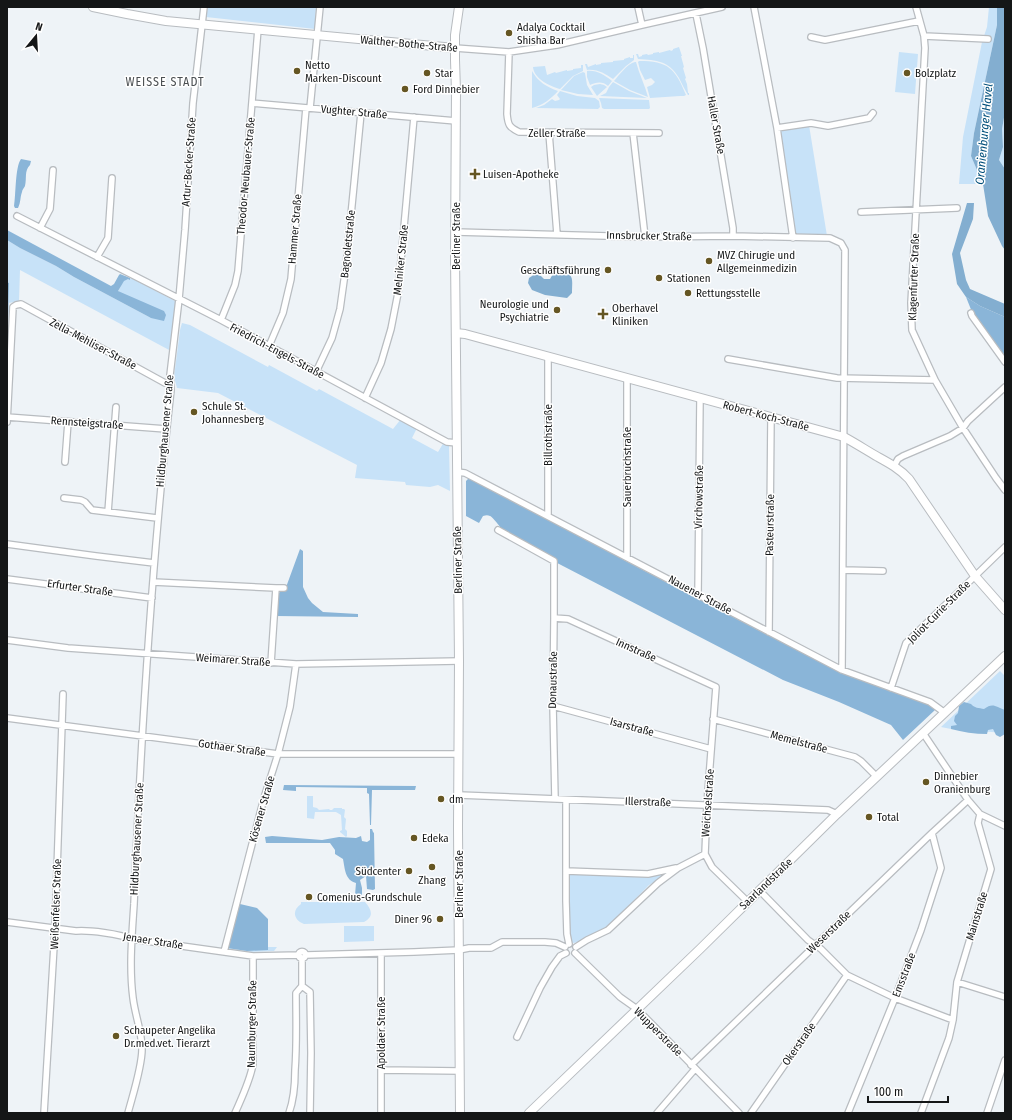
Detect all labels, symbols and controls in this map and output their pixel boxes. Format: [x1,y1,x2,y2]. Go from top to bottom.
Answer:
north arrow [16,16,56,56]
text: N [34,20,44,34]
place label: Adalya Cocktail Shisha Bar [517,21,585,47]
marker: Adalya Cocktail Shisha Bar [504,28,514,38]
street label: Walther-Bothe-Straße [360,33,458,55]
place label: Netto Marken-Discount [305,59,382,85]
marker: Netto Marken-Discount [292,66,302,76]
place label: Star [435,67,453,80]
place label: Bolzplatz [915,67,957,80]
marker: Star [422,68,432,78]
marker: Bolzplatz [902,68,912,78]
district label: WEISSE STADT [125,75,205,89]
place label: Ford Dinnebier [413,83,479,96]
water label: Oranienburger Havel [973,83,995,185]
marker: Ford Dinnebier [400,84,410,94]
street label: Haller Straße [704,95,728,155]
street label: Vughter Straße [320,103,388,121]
street label: Artur-Becker-Straße [179,117,199,207]
street label: Theodor-Neubauer-Straße [234,117,258,235]
street label: Zeller Straße [528,127,586,140]
place label: Luisen-Apotheke [483,168,559,181]
marker: Luisen-Apotheke [470,169,480,179]
street label: Hammer Straße [285,194,305,264]
street label: Berliner Straße [450,202,463,270]
street label: Bagnoletstraße [338,209,358,279]
street label: Melniker Straße [391,224,411,296]
street label: Innsbrucker Straße [606,229,692,243]
street label: Klagenfurter Straße [906,233,922,321]
place label: MVZ Chirugie und Allgemeinmedizin [717,249,797,275]
marker: MVZ Chirugie und Allgemeinmedizin [704,256,714,266]
place label: Geschäftsführung [521,264,601,277]
marker: Geschäftsführung [603,265,613,275]
place label: Stationen [667,272,711,285]
marker: Stationen [654,273,664,283]
place label: Rettungsstelle [696,287,760,300]
marker: Rettungsstelle [683,288,693,298]
place label: Neurologie und Psychiatrie [480,298,549,324]
place label: Oberhavel Kliniken [612,302,658,328]
marker: Neurologie und Psychiatrie [552,305,562,315]
marker: Oberhavel Kliniken [597,308,609,320]
street label: Zella-Mehliser-Straße [47,316,139,372]
street label: Friedrich-Engels-Straße [228,321,326,381]
street label: Hildburghausener Straße [154,374,176,488]
street label: Robert-Koch-Straße [721,398,811,434]
place label: Schule St. Johannesberg [202,400,265,426]
street label: Billrothstraße [542,404,555,466]
marker: Schule St. Johannesberg [189,407,199,417]
street label: Rennsteigstraße [50,414,124,432]
street label: Sauerbruchstraße [621,427,634,507]
street label: Virchowstraße [692,465,706,529]
street label: Pasteurstraße [763,494,777,556]
street label: Berliner Straße [451,526,465,594]
street label: Nauener Straße [666,573,734,617]
street label: Erfurter Straße [46,577,114,599]
street label: Joliot-Curie-Straße [905,578,973,646]
street label: Innstraße [614,635,658,665]
street label: Weimarer Straße [195,651,271,669]
street label: Donaustraße [546,651,560,709]
street label: Isarstraße [609,715,655,739]
street label: Memelstraße [769,728,829,756]
street label: Gothaer Straße [197,737,267,759]
street label: Weichselstraße [699,768,717,838]
place label: Dinnebier Oranienburg [934,770,991,796]
street label: Kösener Straße [246,774,278,844]
marker: Dinnebier Oranienburg [921,777,931,787]
street label: Hildburghausener Straße [128,782,146,896]
place label: dm [449,793,463,806]
marker: dm [436,794,446,804]
street label: Illerstraße [625,795,671,809]
place label: Total [877,811,899,824]
marker: Total [864,812,874,822]
place label: Edeka [422,832,449,845]
marker: Edeka [409,833,419,843]
street label: Berliner Straße [453,850,466,918]
street label: Saarlandstraße [737,856,795,912]
street label: Weißenfelser Straße [48,858,64,950]
marker: Zhang [427,862,437,872]
place label: Südcenter [355,865,401,878]
marker: Südcenter [404,866,414,876]
place label: Zhang [418,874,446,887]
street label: Mainstraße [963,890,991,942]
place label: Comenius-Grundschule [317,891,422,904]
marker: Comenius-Grundschule [304,892,314,902]
street label: Weserstraße [804,908,854,956]
place label: Diner 96 [394,913,433,926]
marker: Diner 96 [435,914,445,924]
street label: Jenaer Straße [122,930,184,952]
street label: Emsstraße [890,951,918,999]
street label: Naumburger Straße [245,980,259,1068]
street label: Apoldaer Straße [375,997,388,1069]
street label: Wupperstraße [631,1005,685,1059]
street label: Okerstraße [779,1020,819,1068]
place label: Schaupeter Angelika Dr.med.vet. Tierarzt [124,1024,216,1050]
marker: Schaupeter Angelika Dr.med.vet. Tierarzt [111,1031,121,1041]
scale bar [868,1078,948,1104]
text: 100 m [874,1085,903,1099]

